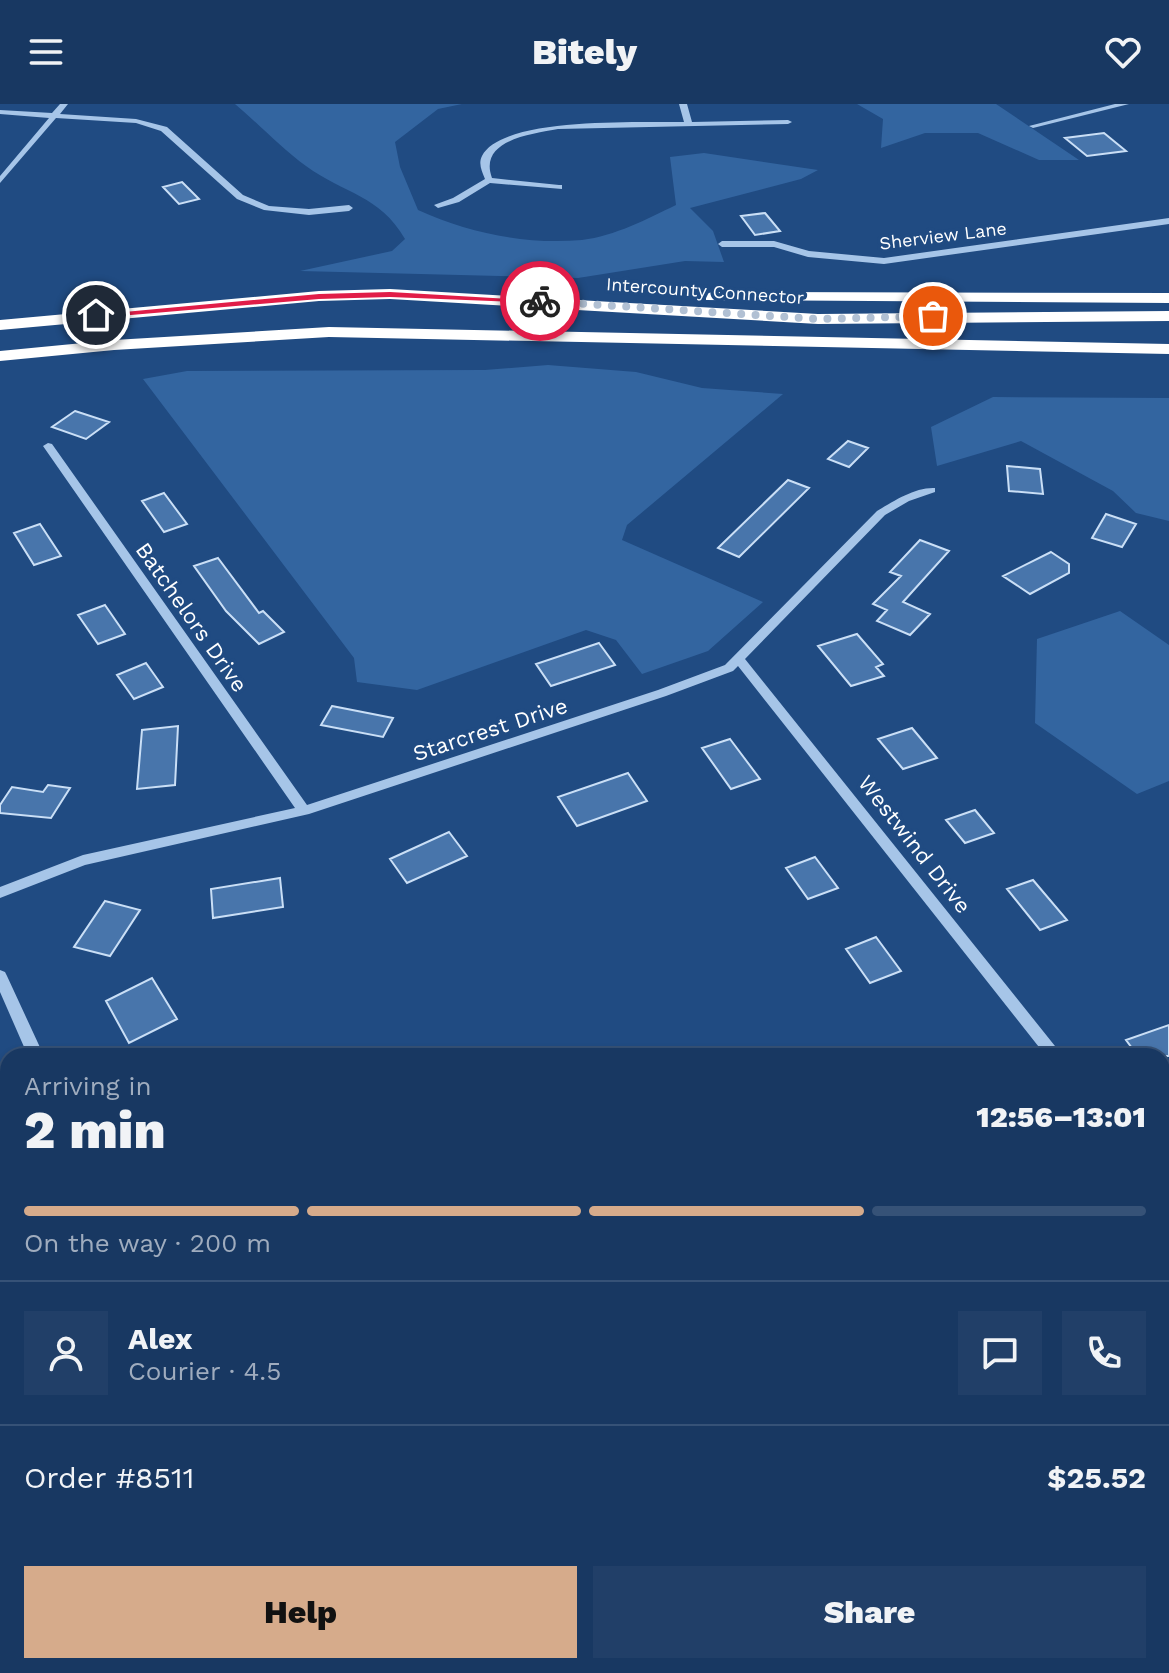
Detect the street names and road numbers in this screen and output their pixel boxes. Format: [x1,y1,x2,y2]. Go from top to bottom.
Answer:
street label: Sherview Lane [878,217,1008,254]
street label: Intercounty Connector [605,273,805,308]
street label: Batchelors Drive [131,538,252,697]
street label: Starcrest Drive [410,693,571,766]
street label: Westwind Drive [853,771,976,918]

